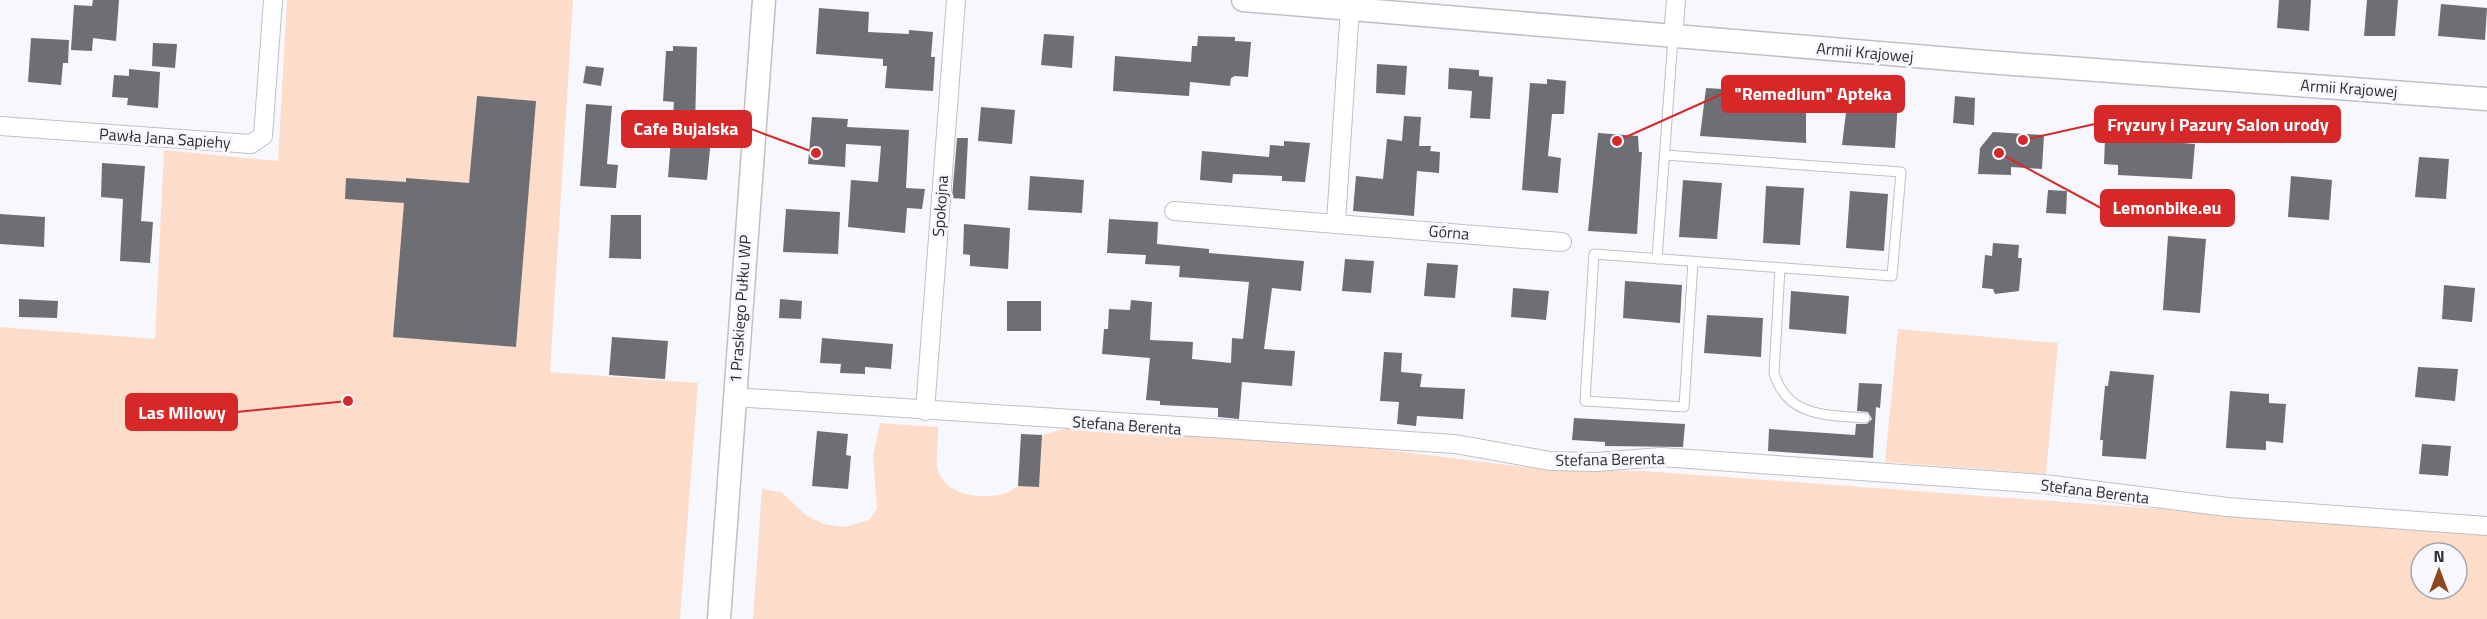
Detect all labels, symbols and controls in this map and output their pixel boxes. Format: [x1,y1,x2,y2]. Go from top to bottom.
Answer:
street label: Armii Krajowej [1816,36,1914,68]
street label: Armii Krajowej [2300,73,2398,103]
callout: "Remedium" Apteka [1722,76,1904,112]
text: "Remedium" Apteka [1734,80,1892,107]
callout: Fryzury i Pazury Salon urody [2095,106,2340,142]
callout: Cafe Bujalska [622,111,751,147]
text: Fryzury i Pazury Salon urody [2107,111,2329,138]
text: Cafe Bujalska [633,115,739,142]
street label: Pawła Jana Sapiehy [98,121,232,155]
street label: Spokojna [926,174,954,238]
callout: Lemonbike.eu [2101,190,2234,226]
text: Lemonbike.eu [2113,194,2221,221]
street label: Górna [1428,218,1470,246]
street label: 1 Praskiego Pułku WP [723,234,757,384]
callout: Las Milowy [126,394,237,430]
text: Las Milowy [138,399,226,426]
street label: Stefana Berenta [1072,409,1182,441]
street label: Stefana Berenta [1555,446,1665,472]
street label: Stefana Berenta [2039,472,2151,510]
north arrow [2409,541,2469,601]
text: N [2433,544,2445,568]

